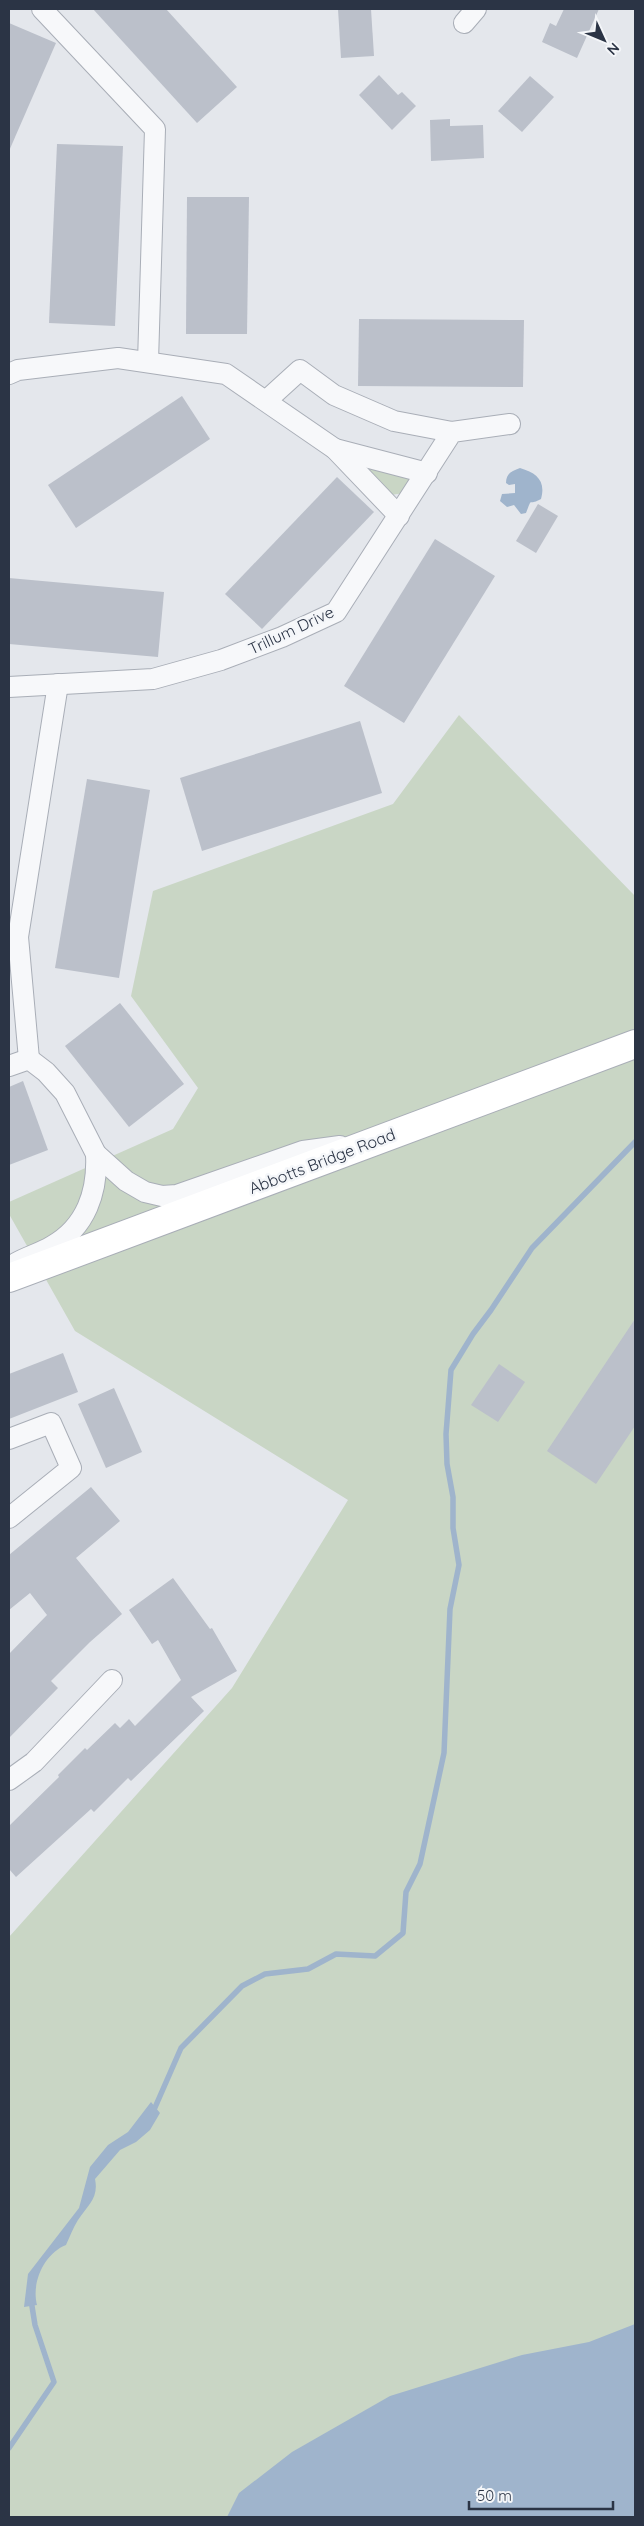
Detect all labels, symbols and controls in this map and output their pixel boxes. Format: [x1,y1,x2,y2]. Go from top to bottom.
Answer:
north arrow [579,15,629,65]
text: N [603,39,623,59]
street label: Trillum Drive [245,601,337,659]
street label: Abbotts Bridge Road [246,1124,398,1198]
scale bar [469,2478,613,2510]
text: 50 m [477,2486,512,2505]

